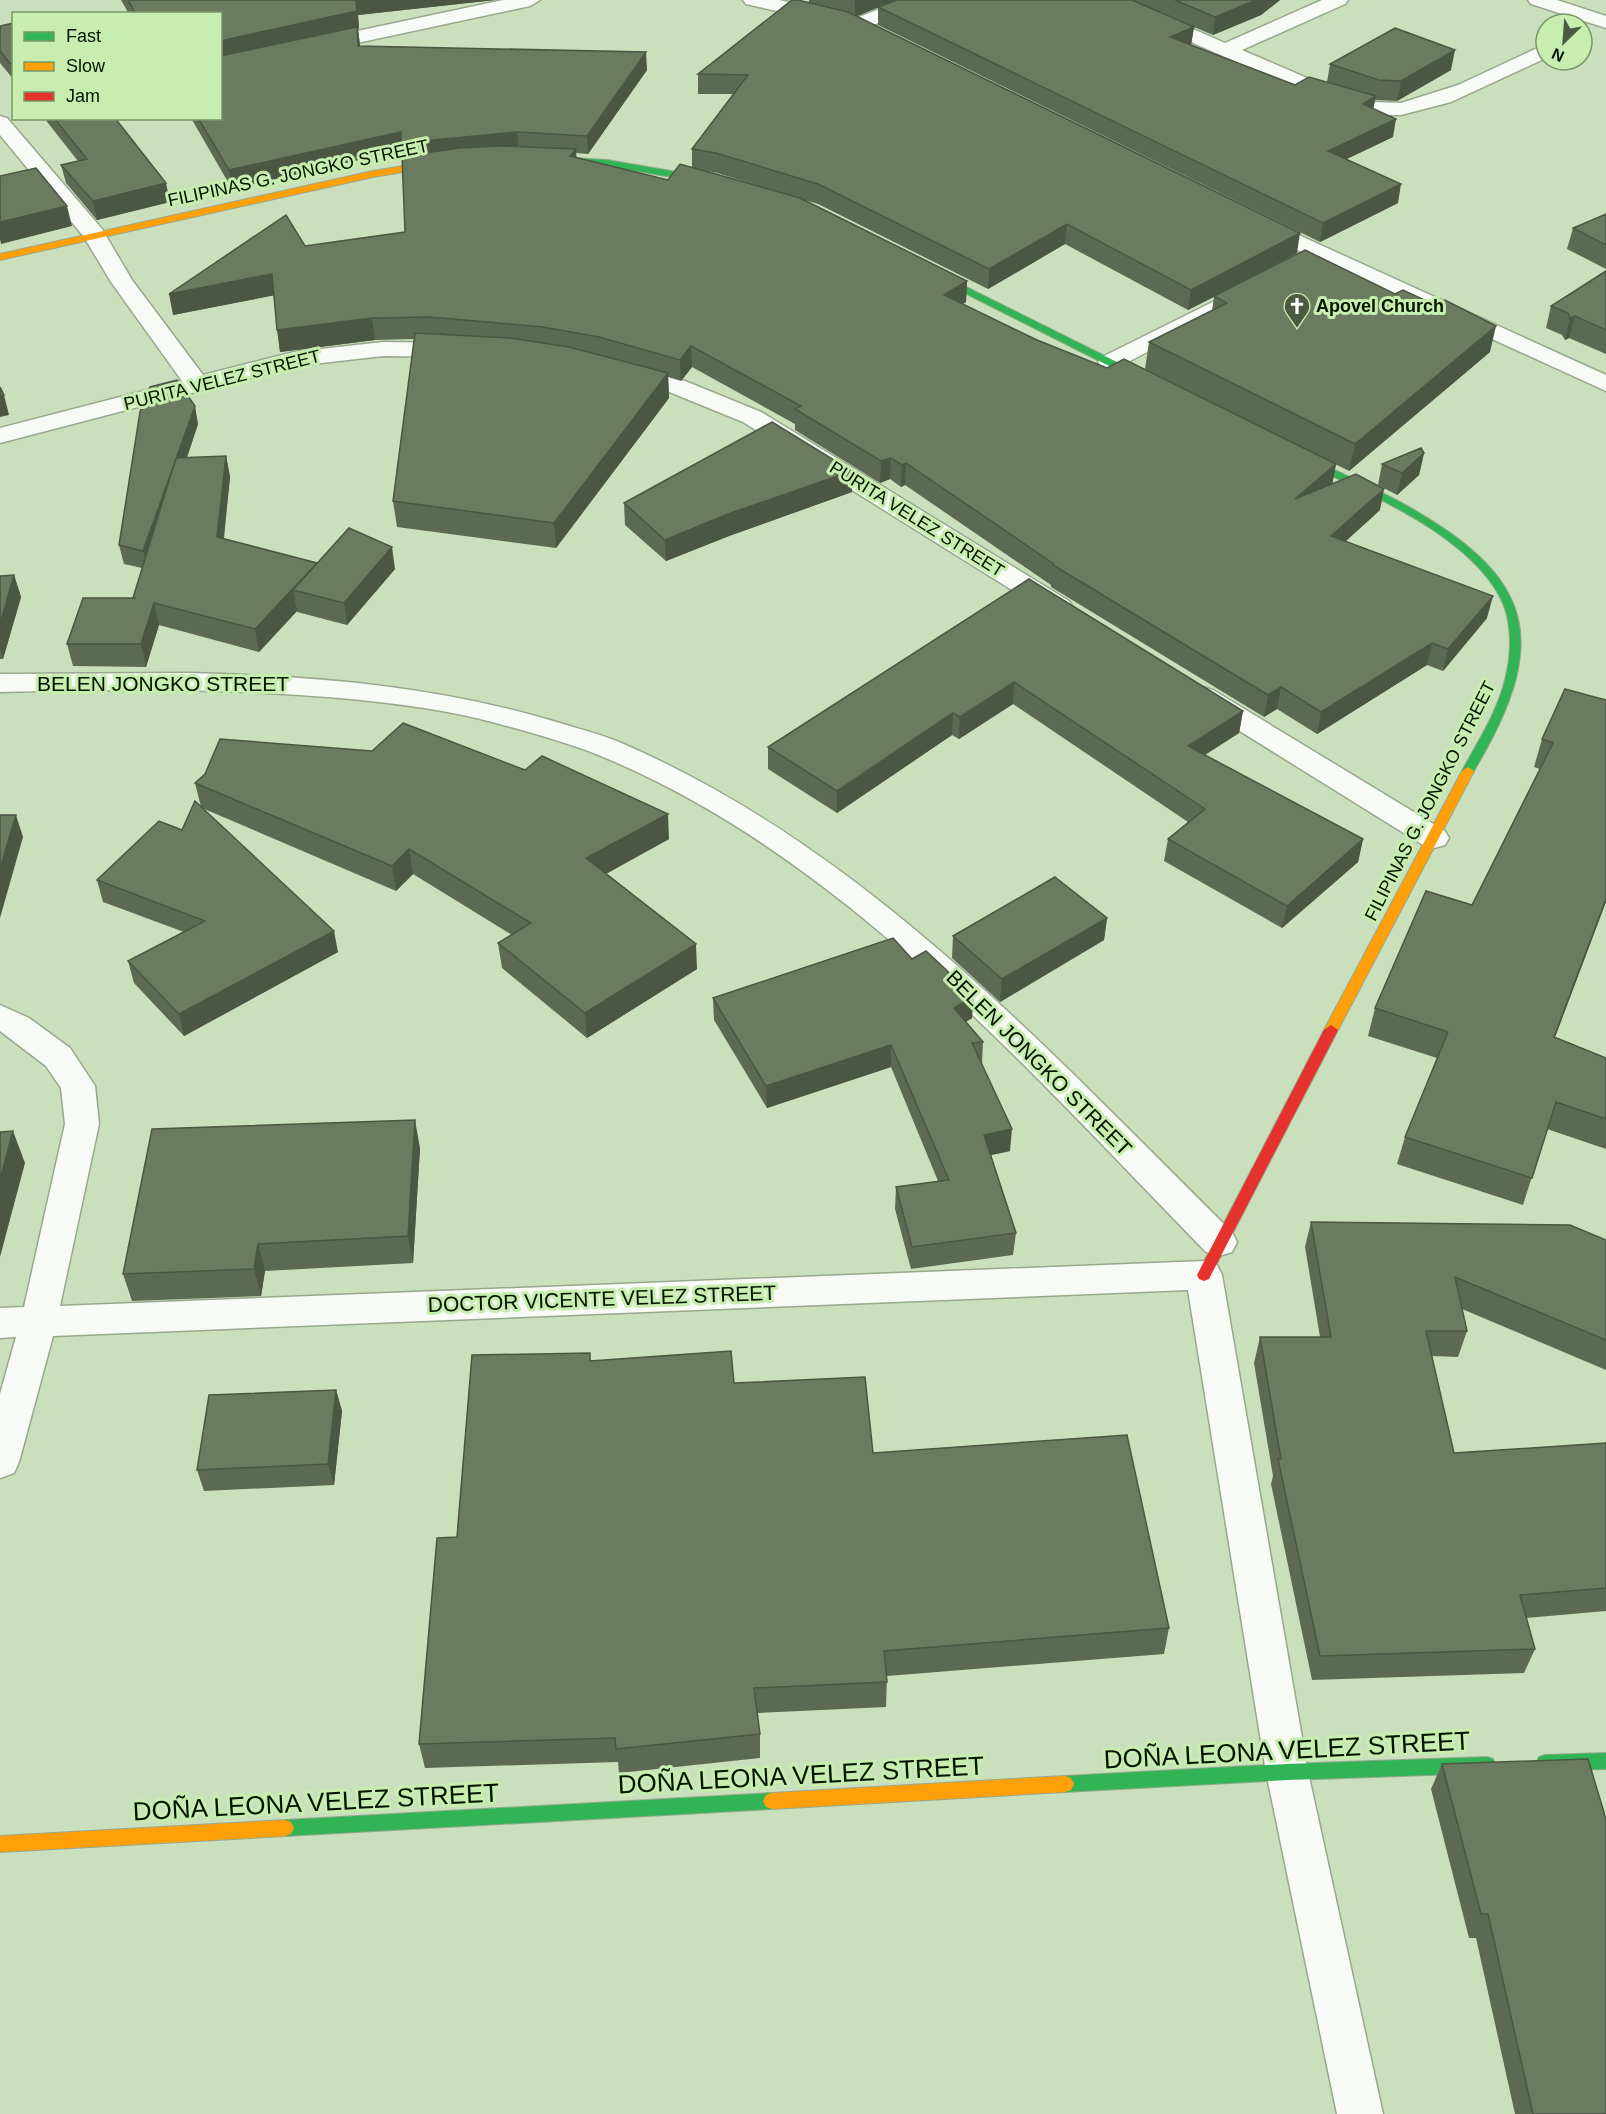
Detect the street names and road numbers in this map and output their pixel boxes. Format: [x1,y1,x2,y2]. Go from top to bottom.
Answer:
street label: FILIPINAS G. JONGKO STREET [166,136,430,210]
street label: PURITA VELEZ STREET [122,346,322,414]
street label: PURITA VELEZ STREET [826,457,1008,581]
street label: BELEN JONGKO STREET [37,672,289,695]
street label: FILIPINAS G. JONGKO STREET [1361,678,1499,924]
street label: BELEN JONGKO STREET [942,965,1137,1160]
street label: DOCTOR VICENTE VELEZ STREET [427,1281,777,1316]
street label: DOÑA LEONA VELEZ STREET [1103,1725,1471,1775]
street label: DOÑA LEONA VELEZ STREET [617,1750,985,1800]
street label: DOÑA LEONA VELEZ STREET [132,1777,500,1827]

